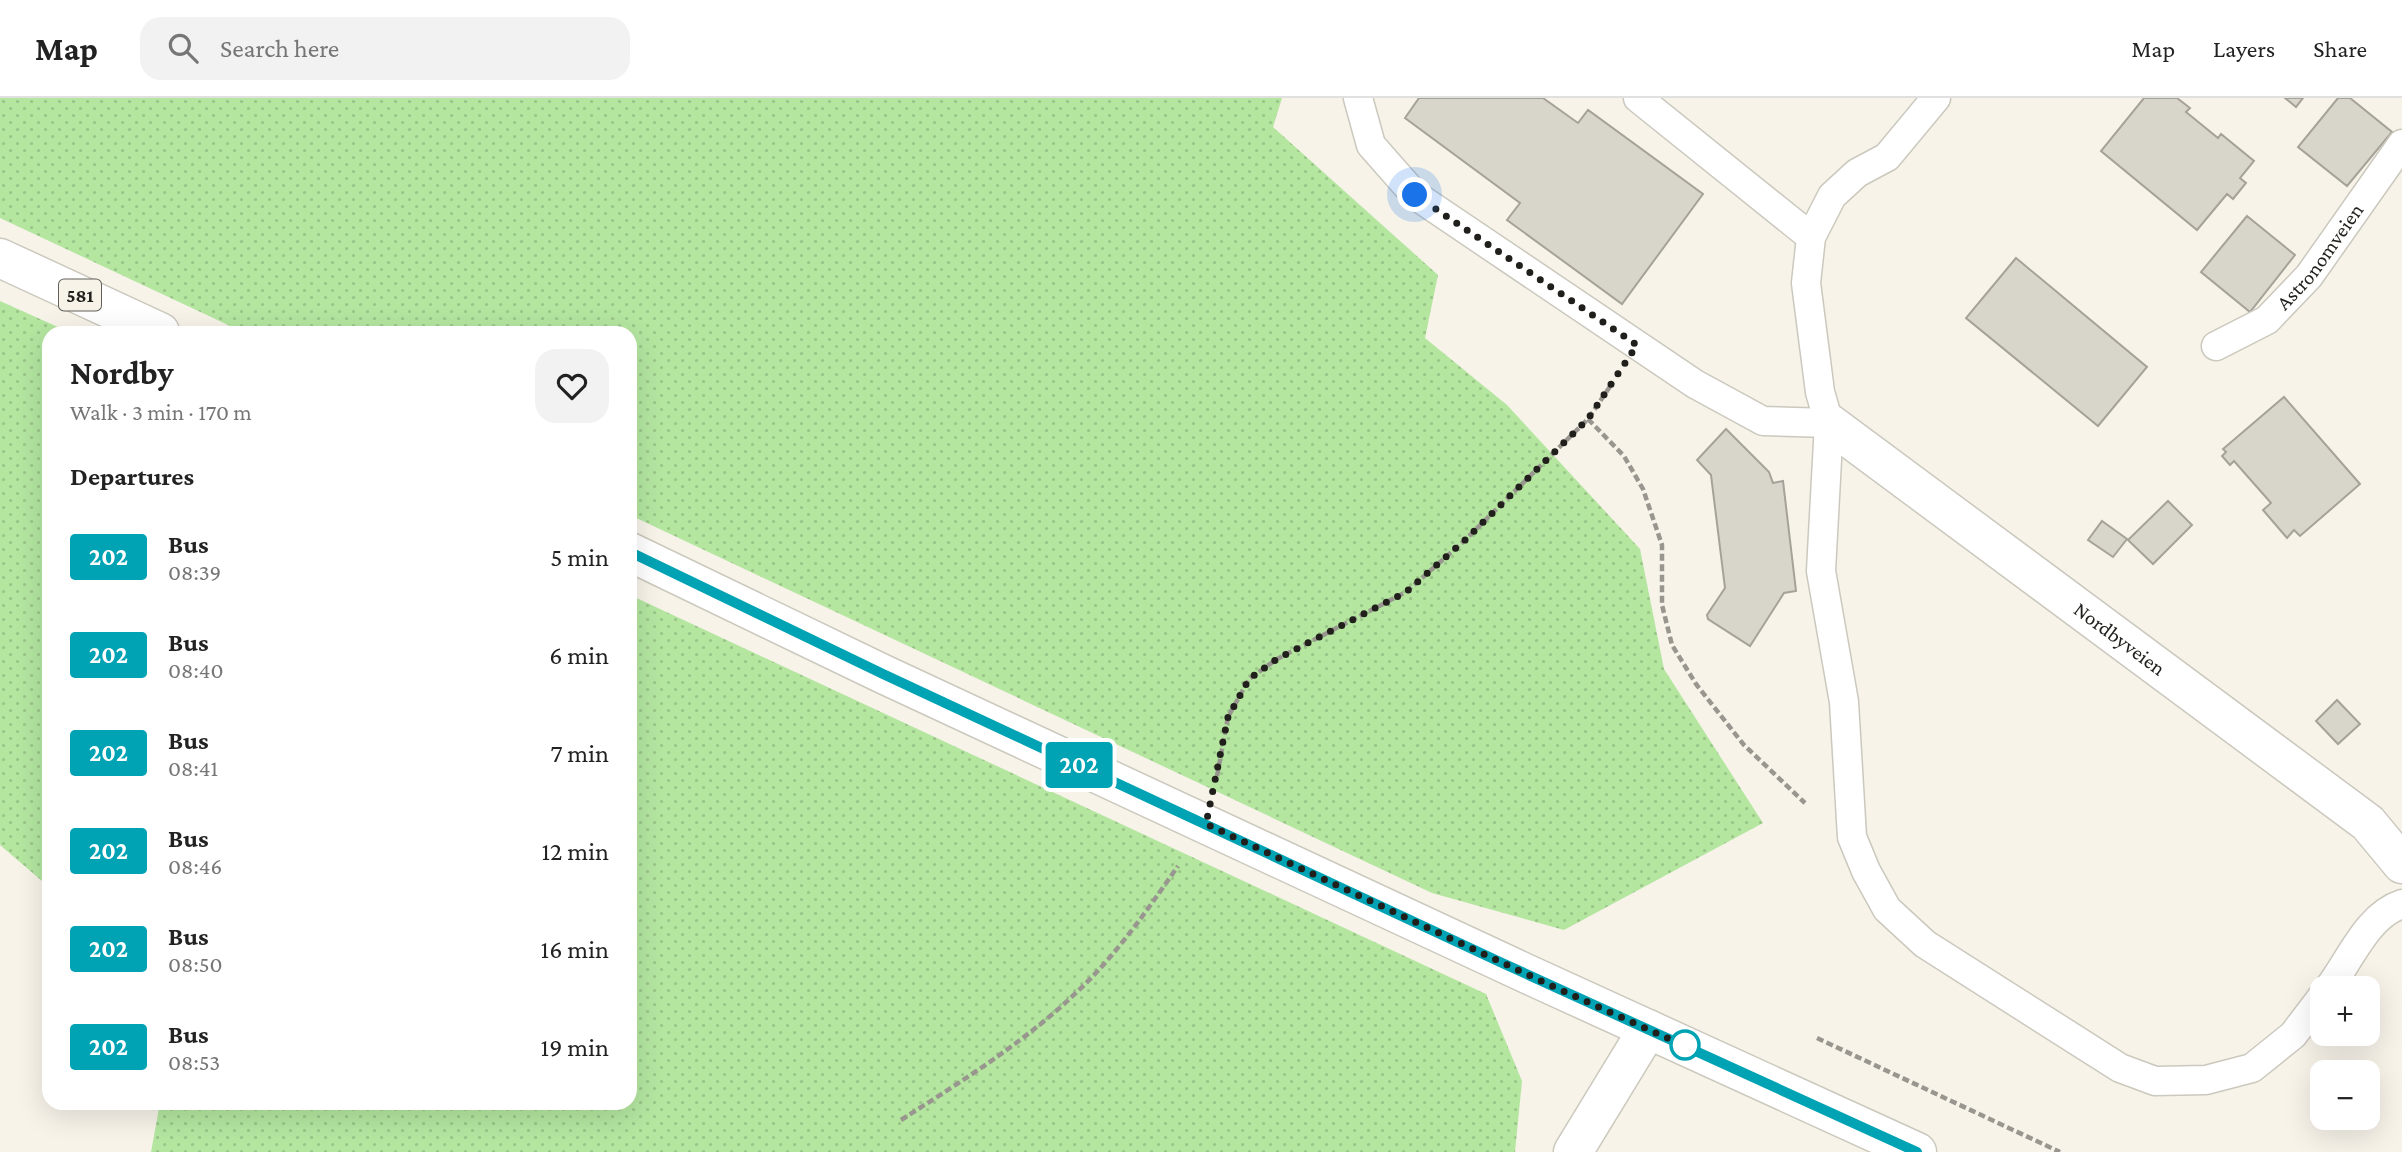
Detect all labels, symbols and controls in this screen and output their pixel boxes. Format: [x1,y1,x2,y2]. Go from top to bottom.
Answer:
search box [140,17,630,80]
icon: search [164,29,202,67]
text: Map [35,30,98,67]
text: Search here [220,34,339,63]
text: Map [2131,35,2175,62]
text: Layers [2213,35,2275,62]
text: Share [2313,35,2367,62]
your location [1397,177,1432,212]
street label: Astronomveien [2271,199,2368,315]
road number: 581 [59,280,101,310]
button: heart [535,349,609,423]
text: Nordby [70,354,173,391]
text: Walk · 3 min · 170 m [70,399,252,425]
text: Departures [70,462,194,491]
text: Bus [168,530,209,559]
text: 202 [89,543,128,570]
text: 5 min [550,543,609,572]
text: 08:39 [168,559,221,585]
street label: Nordbyveien [2069,597,2170,680]
text: Bus [168,628,209,657]
text: 202 [89,641,128,668]
text: 6 min [549,641,609,670]
text: 08:40 [168,657,223,683]
text: Bus [168,726,209,755]
text: 202 [89,739,128,766]
text: 7 min [550,739,609,768]
line badge: 202 [1039,742,1119,788]
text: 202 [1060,751,1098,778]
text: 08:41 [168,755,218,781]
text: Bus [168,824,209,853]
text: 202 [89,837,128,864]
text: 12 min [541,837,609,866]
text: 08:46 [168,853,222,879]
text: Bus [168,922,209,951]
text: 202 [89,935,128,962]
text: 16 min [541,935,609,964]
text: 08:50 [168,951,223,977]
map controls [2310,976,2380,1130]
button: + [2310,976,2380,1046]
text: Bus [168,1020,209,1049]
unlabelled marker [1670,1030,1700,1060]
text: 202 [89,1033,128,1060]
text: 19 min [541,1033,609,1062]
text: 08:53 [168,1049,220,1075]
button: − [2310,1060,2380,1130]

